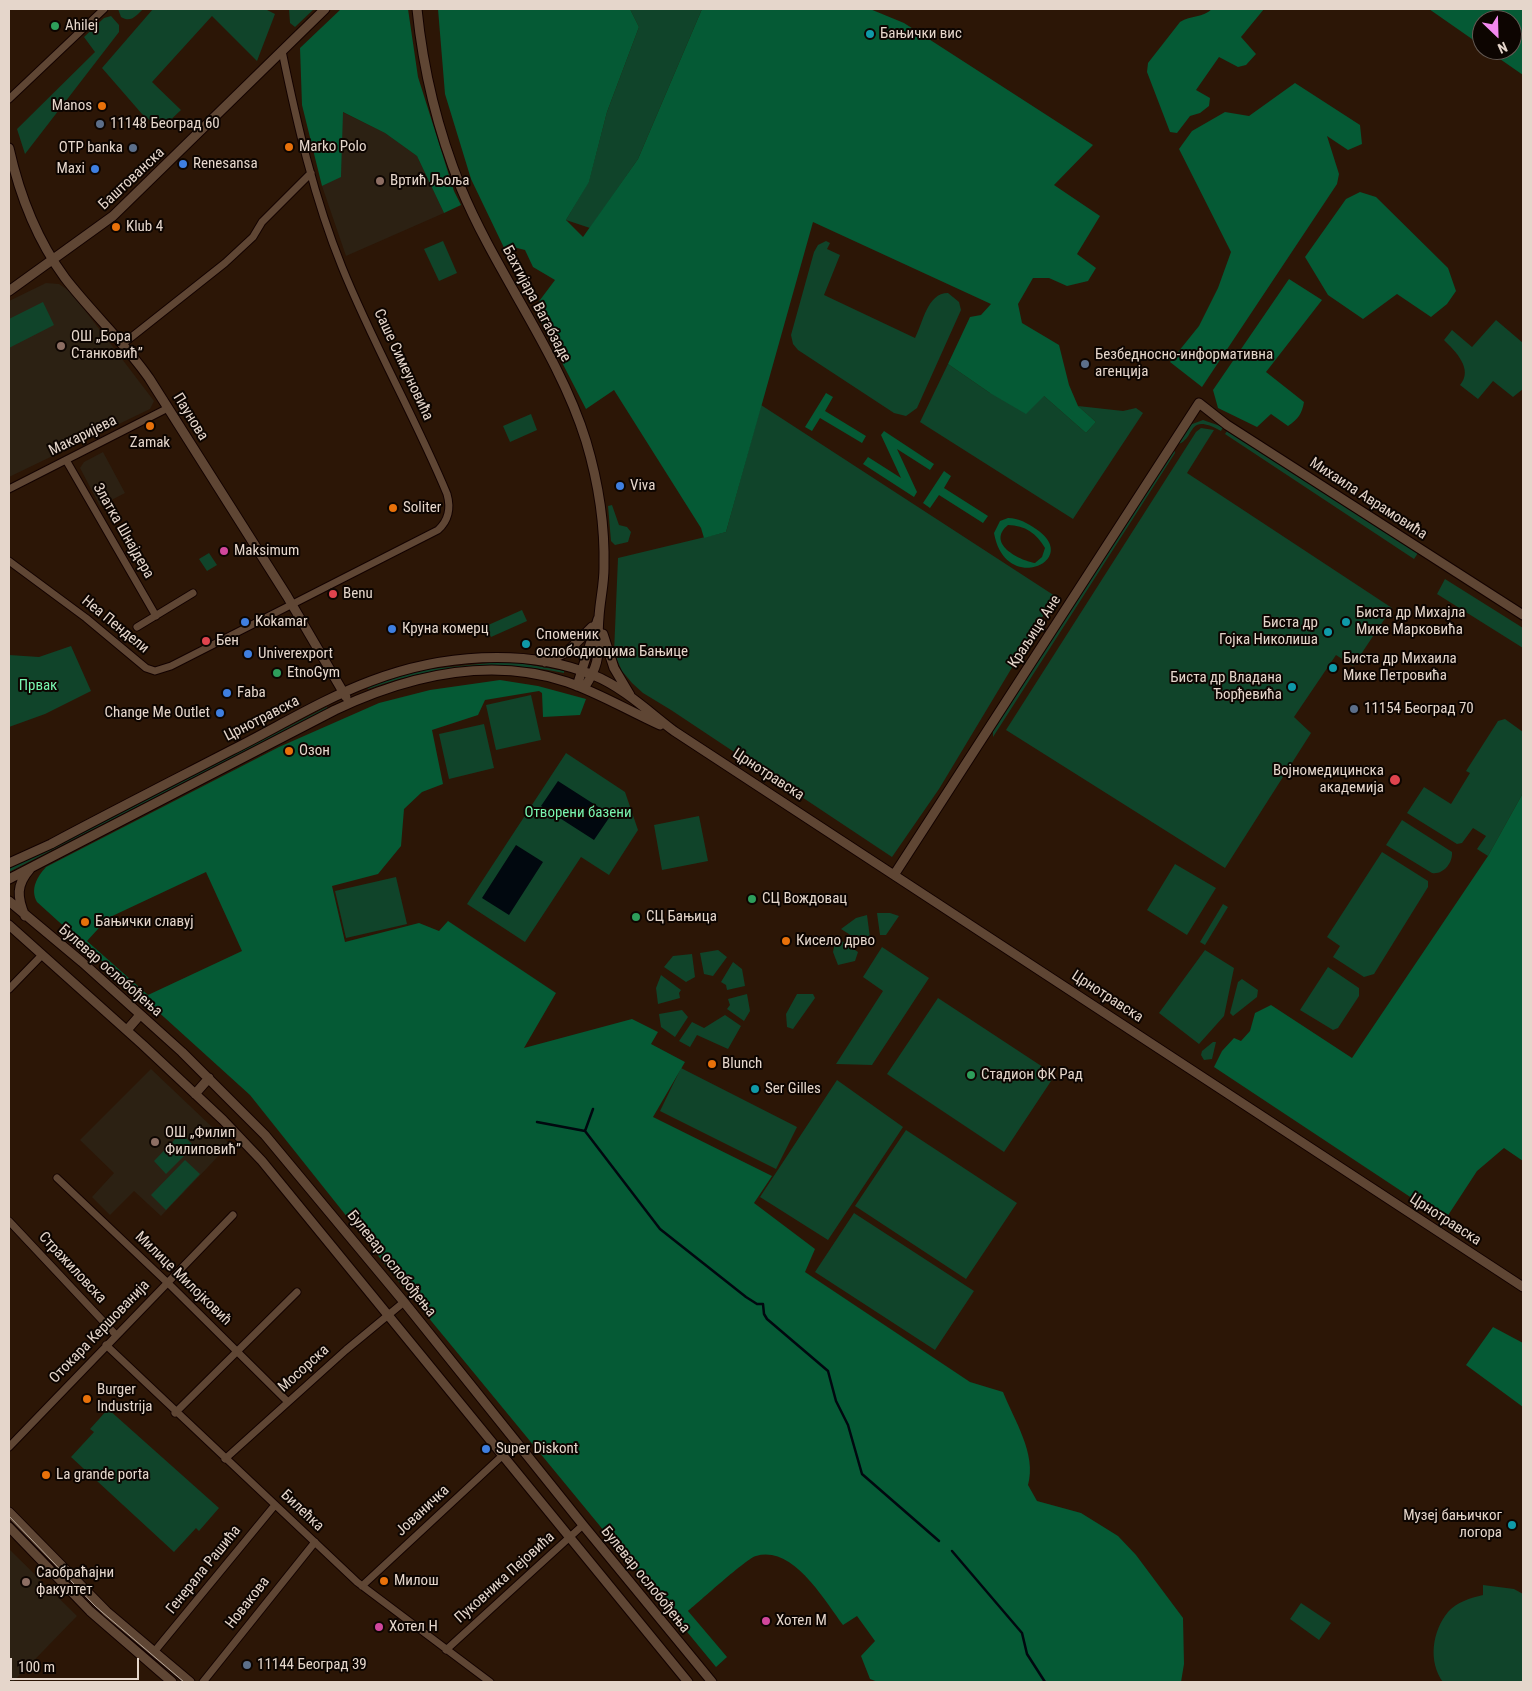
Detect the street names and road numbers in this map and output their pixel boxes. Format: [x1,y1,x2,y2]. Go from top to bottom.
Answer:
street label: Баштованска [95,144,169,214]
street label: Бахтијара Вагабзаде [498,243,574,365]
street label: Саше Симеуновића [369,306,437,424]
street label: Паунова [168,390,212,444]
street label: Макаријева [46,412,120,460]
street label: Михаила Аврамовића [1306,454,1430,544]
street label: Златка Шнајдера [89,480,157,582]
street label: Неа Пендели [78,592,152,658]
street label: Краљице Ане [1005,592,1065,672]
street label: Црнотравска [221,692,303,746]
street label: Црнотравска [729,745,807,805]
street label: Булевар ослобођења [54,921,166,1021]
street label: Црнотравска [1068,967,1146,1027]
street label: Црнотравска [1406,1190,1484,1250]
street label: Булевар ослобођења [343,1207,439,1321]
street label: Милице Милојковић [131,1228,235,1330]
street label: Стражиловска [34,1229,110,1307]
street label: Отокара Кершованија [46,1277,154,1387]
street label: Мосорска [275,1342,333,1396]
street label: Јованичка [393,1482,453,1540]
street label: Билећка [277,1487,327,1535]
street label: Генерала Рашића [163,1522,245,1618]
street label: Булевар ослобођења [597,1523,693,1637]
street label: Пуковника Пејовића [451,1529,559,1627]
street label: Новакова [222,1573,274,1633]

